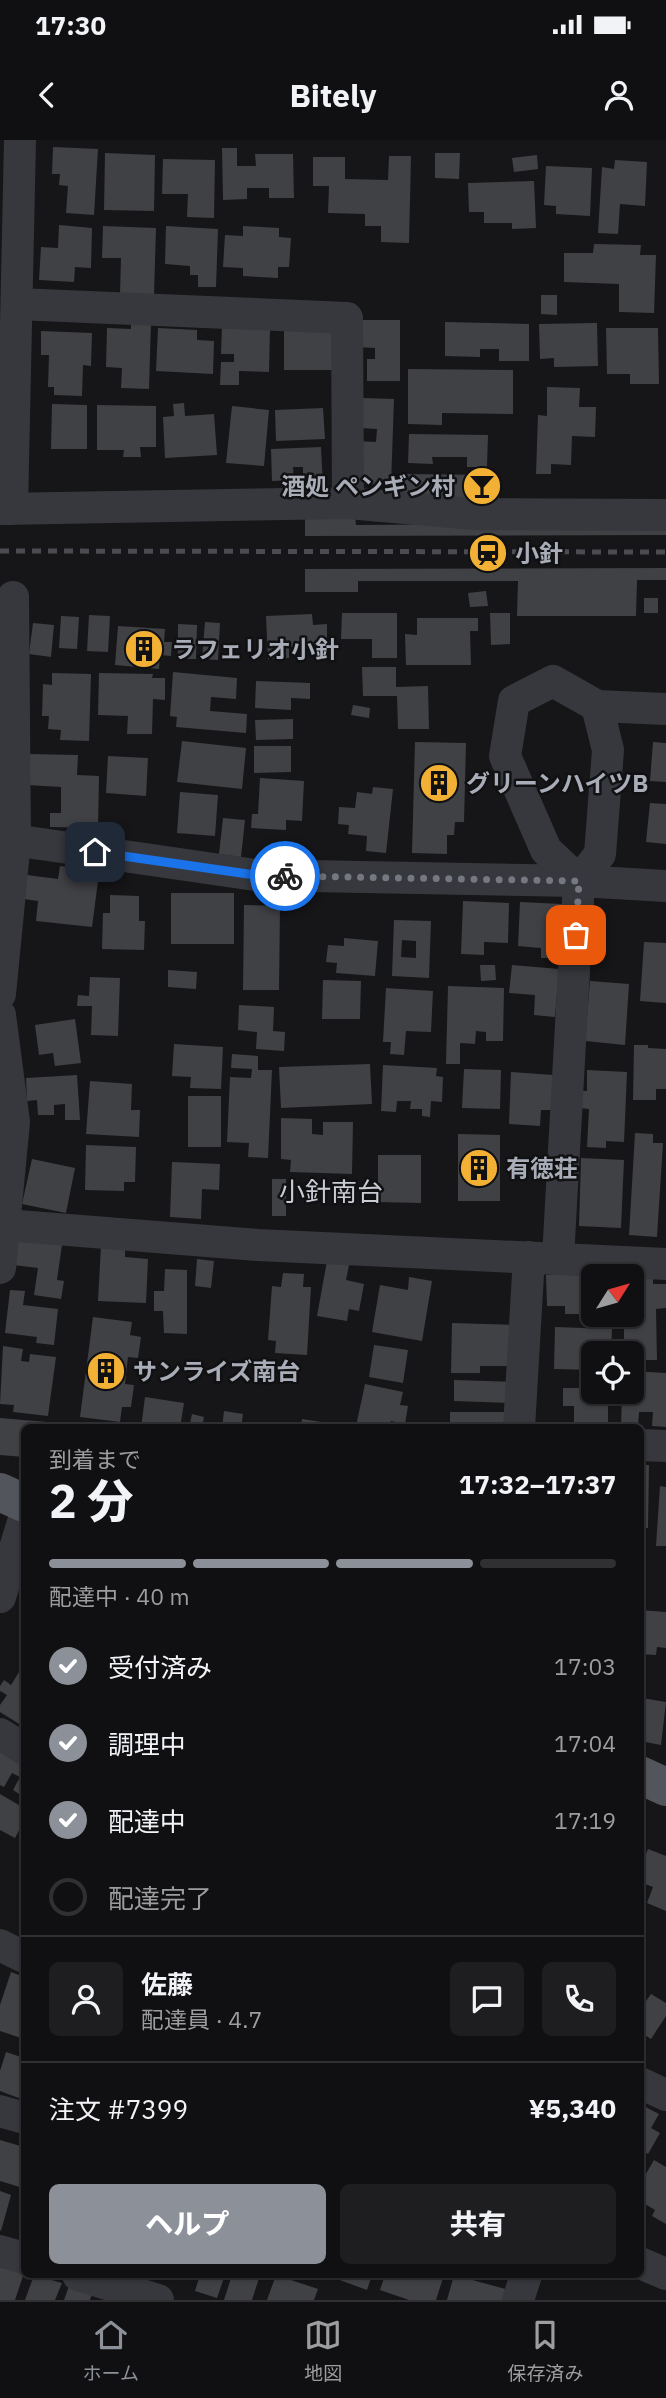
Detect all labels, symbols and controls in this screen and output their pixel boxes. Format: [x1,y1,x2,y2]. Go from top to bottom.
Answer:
text: 17:30 [35,8,106,42]
text: Bitely [289,74,377,116]
icon: back [28,76,66,114]
icon: person [600,76,638,114]
bar icon: 酒処 ペンギン村 [461,465,503,507]
place label: 酒処 ペンギン村 [281,470,455,502]
station icon: 小針 [467,532,509,574]
place label: 小針 [515,537,563,569]
building icon: ラフェリオ小針 [123,628,165,670]
place label: ラフェリオ小針 [171,633,339,665]
building icon: グリーンハイツB [418,762,460,804]
place label: グリーンハイツB [466,767,648,799]
pin [65,822,125,882]
icon: home [76,833,114,871]
courier [250,841,320,911]
icon: bike [266,857,304,895]
pin [546,905,606,965]
icon: bag [557,916,595,954]
building icon: 有徳荘 [458,1147,500,1189]
place label: 有徳荘 [506,1152,578,1184]
district label: 小針南台 [279,1174,383,1208]
north arrow [581,1264,644,1326]
map controls [581,1264,644,1404]
button: locate [581,1341,644,1404]
building icon: サンライズ南台 [85,1350,127,1392]
place label: サンライズ南台 [133,1355,300,1387]
text: 到着まで [49,1444,141,1474]
text: 17:32–17:37 [459,1467,616,1501]
text: 2 分 [49,1471,133,1531]
text: 配達中 · 40 m [49,1581,189,1611]
icon: check [49,1647,87,1685]
text: 受付済み [108,1650,212,1684]
text: 17:03 [554,1651,616,1681]
icon: check [49,1724,87,1762]
text: 調理中 [108,1727,186,1761]
text: 17:04 [554,1728,616,1758]
icon: check [49,1801,87,1839]
text: 配達中 [108,1804,186,1838]
text: 17:19 [554,1805,616,1835]
text: 配達完了 [108,1881,212,1915]
button: person [49,1962,123,2036]
button: chat [450,1962,524,2036]
button: phone [542,1962,616,2036]
text: 佐藤 [141,1967,193,2001]
text: 配達員 · 4.7 [141,2004,262,2034]
text: ¥5,340 [529,2091,616,2125]
text: 注文 #7399 [49,2092,188,2126]
button: ヘルプ [49,2184,326,2264]
button: 共有 [340,2184,616,2264]
tab: ホーム [83,2316,139,2385]
tab: 地図 [304,2316,342,2385]
tab: 保存済み [507,2316,583,2385]

